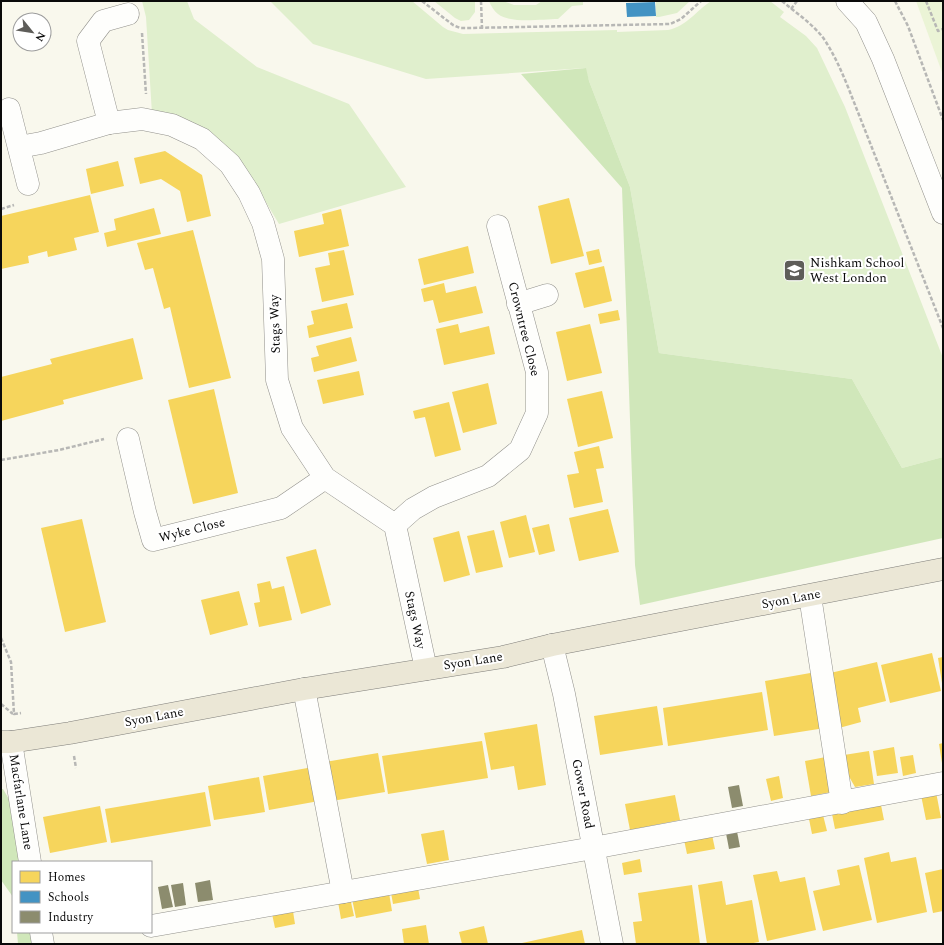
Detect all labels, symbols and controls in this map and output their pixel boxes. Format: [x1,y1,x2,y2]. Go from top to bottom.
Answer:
north arrow [12,12,52,52]
text: N [31,29,50,45]
place label: Nishkam School West London [810,253,905,288]
school or university icon: Nishkam School West London [781,257,807,283]
street label: Crowntree Close [503,280,545,378]
street label: Stags Way [264,294,286,354]
street label: Wyke Close [157,512,227,548]
street label: Syon Lane [760,583,822,615]
street label: Stags Way [399,589,431,652]
street label: Syon Lane [442,646,504,676]
street label: Syon Lane [123,701,185,733]
street label: Macfarlane Lane [4,753,38,851]
street label: Gower Road [566,757,600,831]
legend [12,861,152,933]
text: Homes [48,868,86,887]
text: Schools [48,888,89,907]
text: Industry [48,908,94,927]

